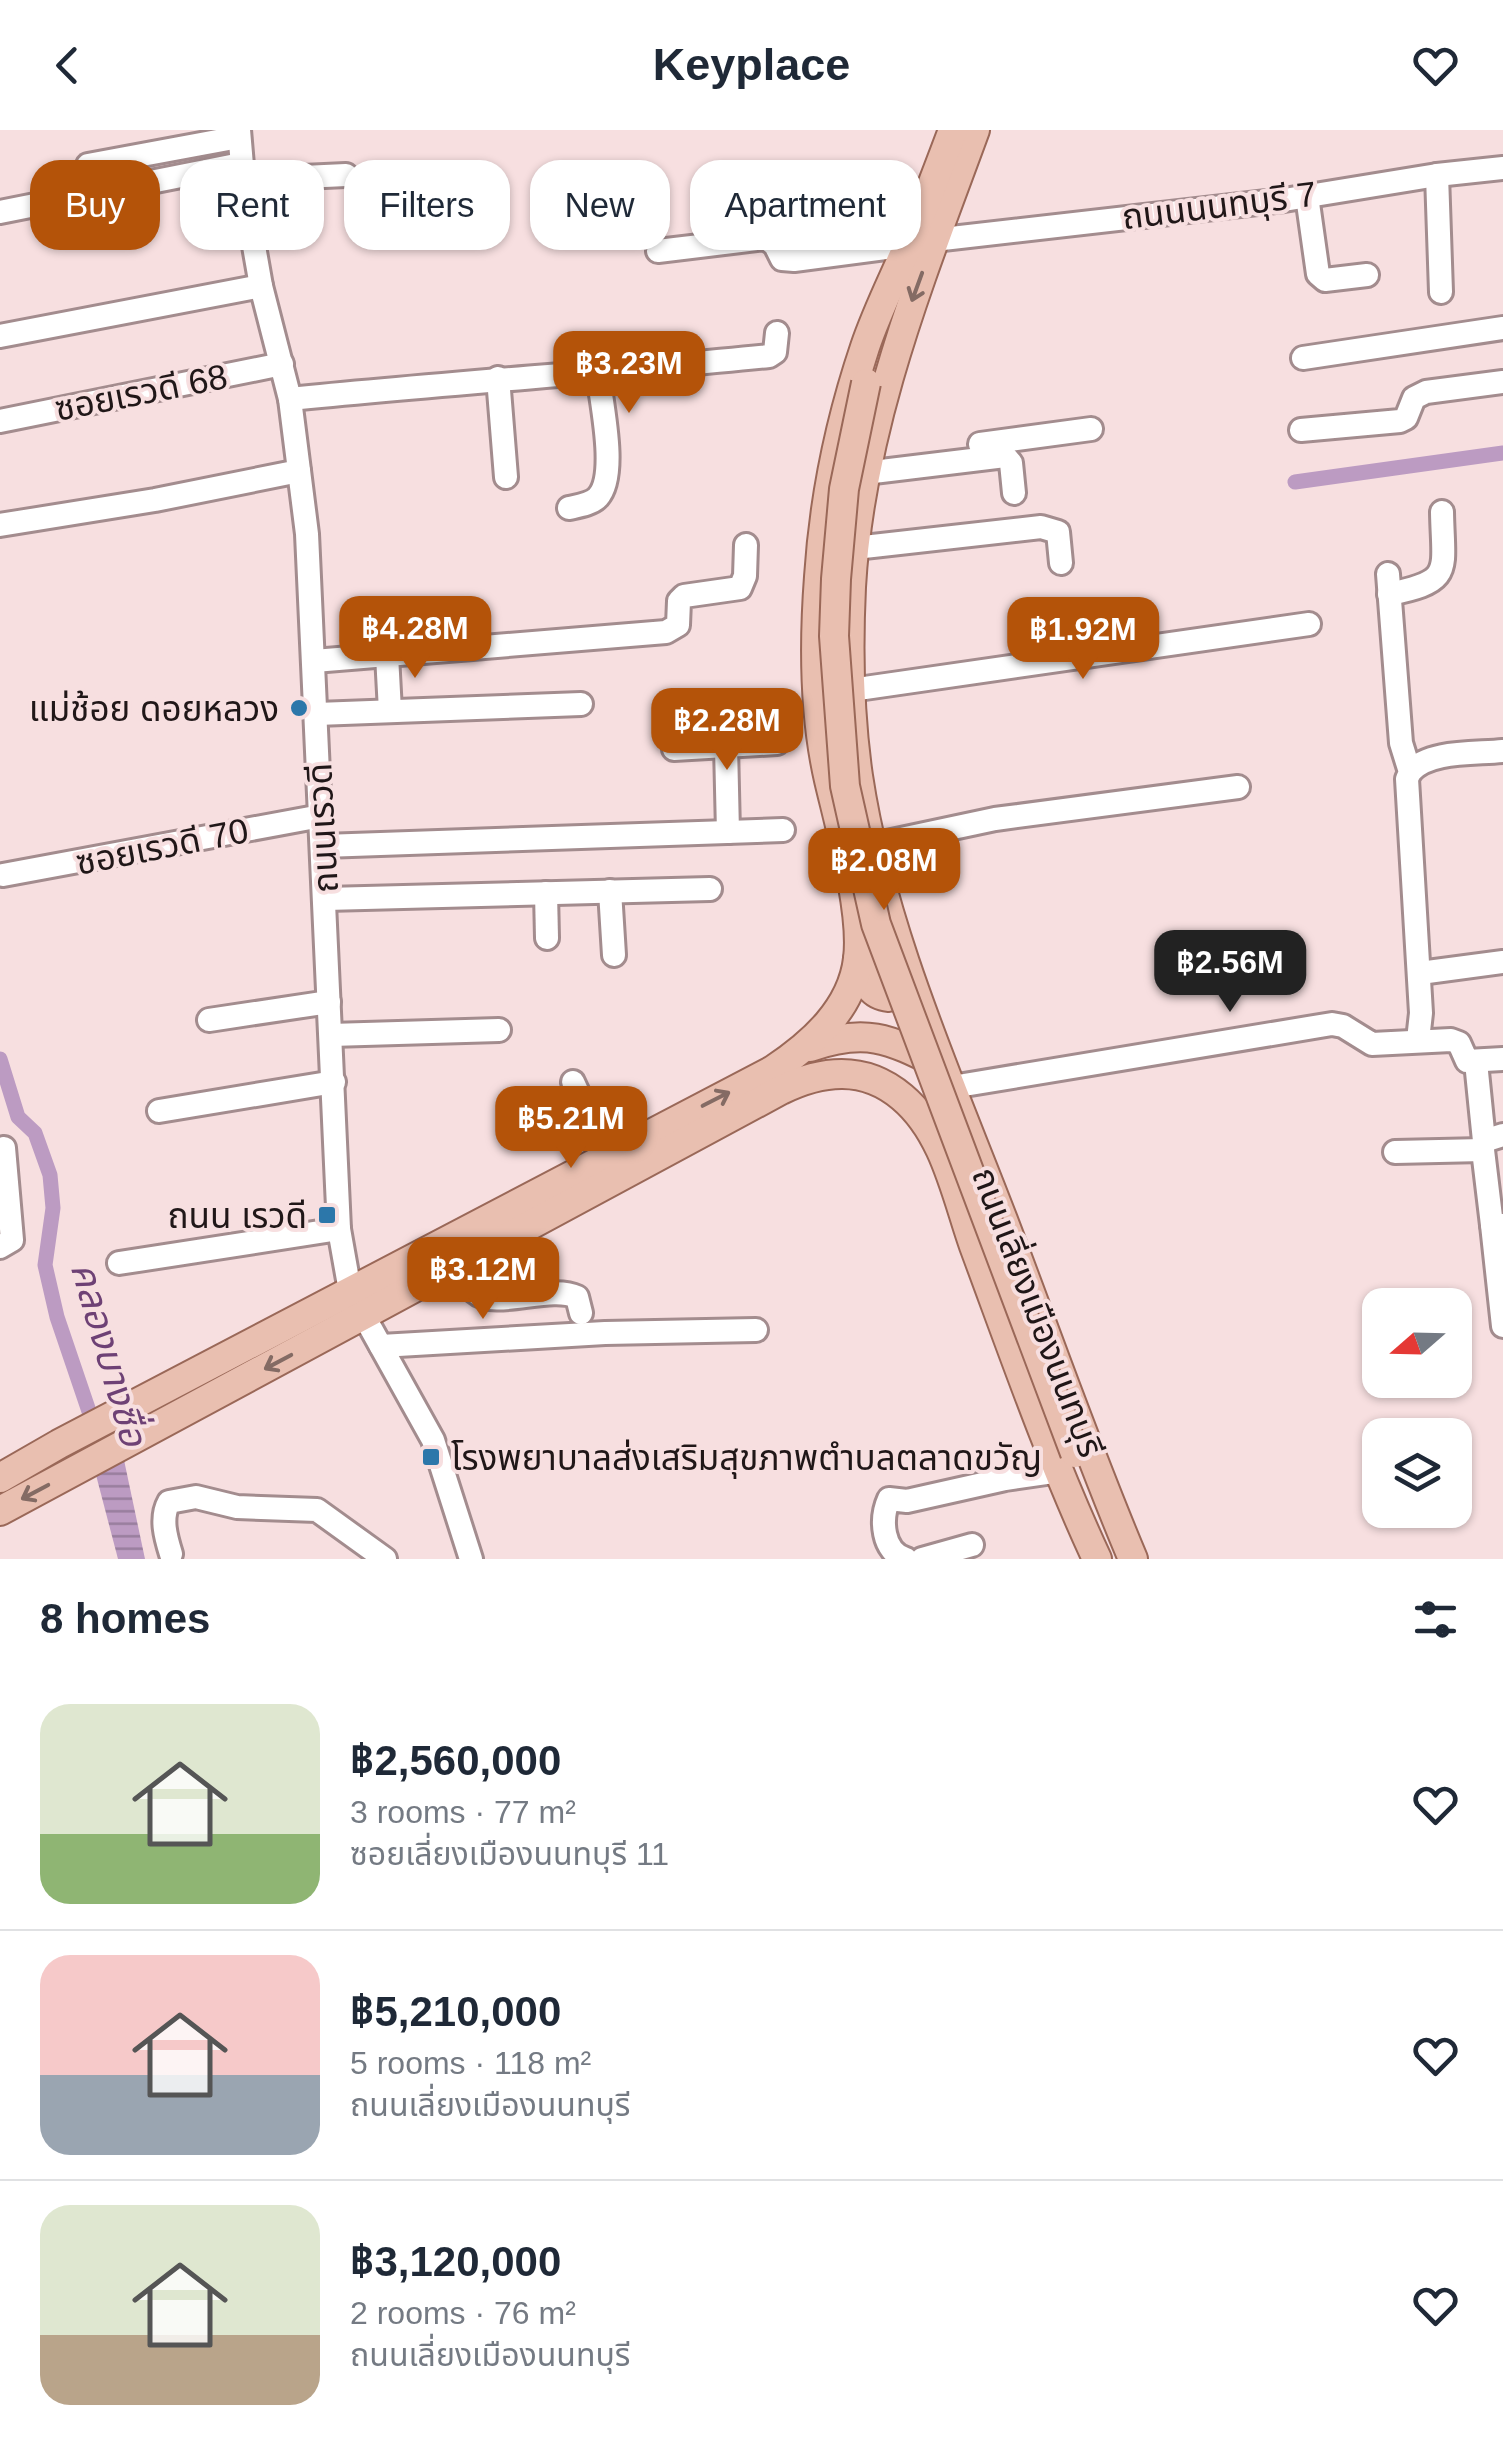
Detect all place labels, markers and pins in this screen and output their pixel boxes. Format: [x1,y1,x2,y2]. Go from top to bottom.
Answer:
pin: ฿3.23M [548,331,710,416]
pin: ฿4.28M [334,596,496,681]
pin: ฿1.92M [1002,597,1164,682]
pin: ฿2.28M [646,688,808,773]
place label: แม่ช้อย ดอยหลวง [29,689,279,728]
marker: แม่ช้อย ดอยหลวง [288,697,310,719]
pin: ฿2.08M [803,828,965,913]
pin: ฿2.56M [1149,930,1311,1015]
pin: ฿5.21M [490,1086,652,1171]
place label: ถนน เรวดี [167,1196,307,1235]
marker: ถนน เรวดี [316,1204,338,1226]
pin: ฿3.12M [402,1237,564,1322]
place label: โรงพยาบาลส่งเสริมสุขภาพตำบลตลาดขวัญ [451,1438,1042,1479]
marker: โรงพยาบาลส่งเสริมสุขภาพตำบลตลาดขวัญ [420,1446,442,1468]

